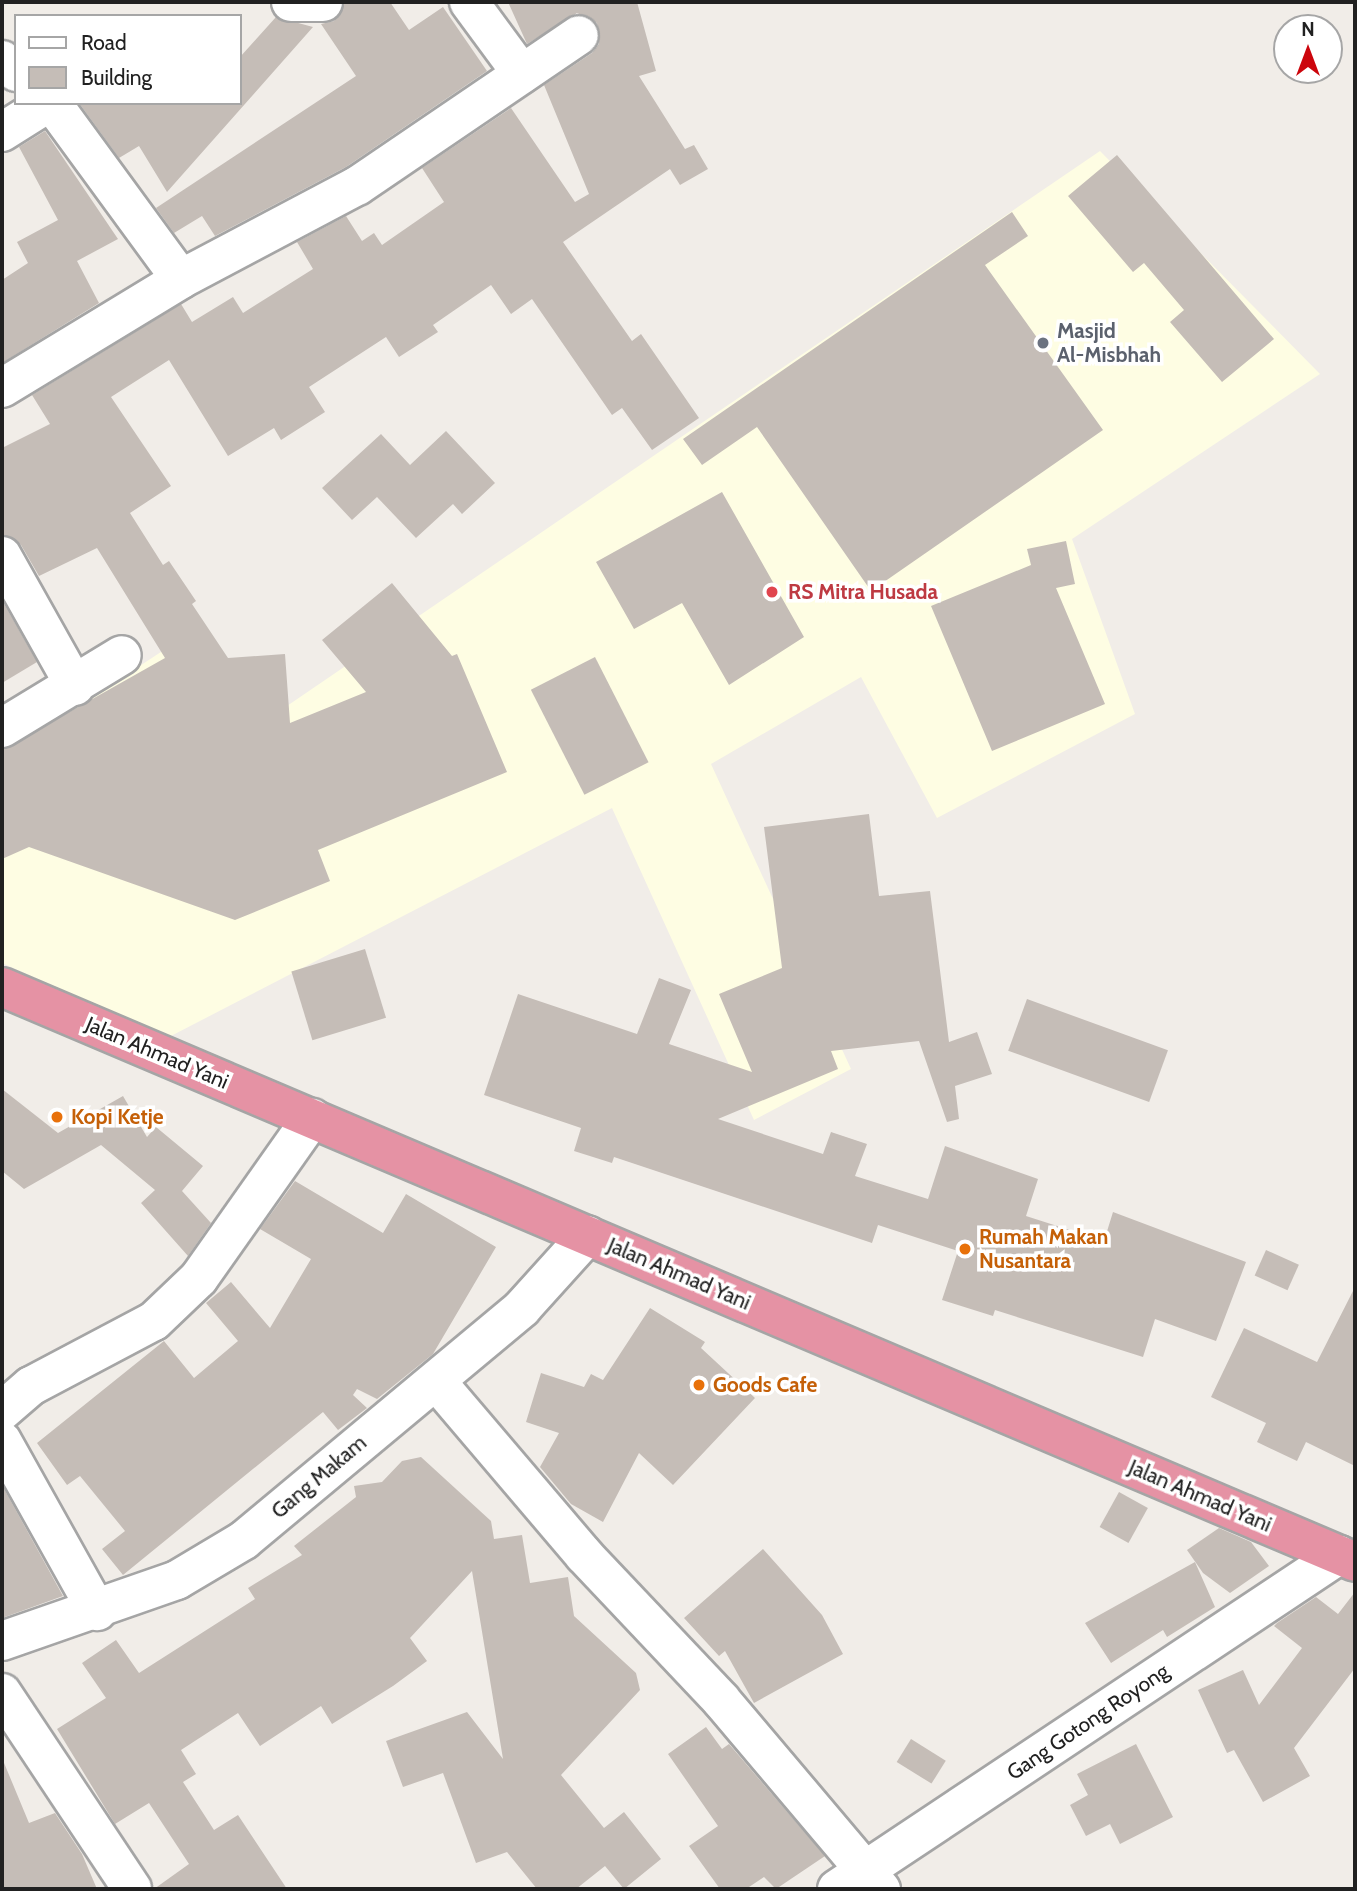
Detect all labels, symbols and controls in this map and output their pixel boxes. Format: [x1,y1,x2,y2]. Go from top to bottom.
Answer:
legend [14,14,242,105]
north arrow [1273,14,1343,84]
text: N [1301,18,1315,41]
text: Road [81,30,127,55]
text: Building [81,65,152,90]
place label: Masjid Al-Misbhah [1057,318,1161,368]
marker: Masjid Al-Misbhah [1035,335,1051,351]
place label: RS Mitra Husada [788,579,938,605]
marker: RS Mitra Husada [762,582,782,602]
street label: Jalan Ahmad Yani [82,1012,232,1094]
place label: Kopi Ketje [71,1104,164,1130]
marker: Kopi Ketje [49,1109,65,1125]
place label: Rumah Makan Nusantara [979,1224,1108,1274]
street label: Jalan Ahmad Yani [604,1233,754,1315]
marker: Rumah Makan Nusantara [957,1241,973,1257]
place label: Goods Cafe [713,1372,817,1398]
marker: Goods Cafe [691,1377,707,1393]
street label: Gang Makam [267,1430,371,1524]
street label: Jalan Ahmad Yani [1125,1455,1275,1537]
street label: Gang Gotong Royong [1002,1659,1174,1785]

